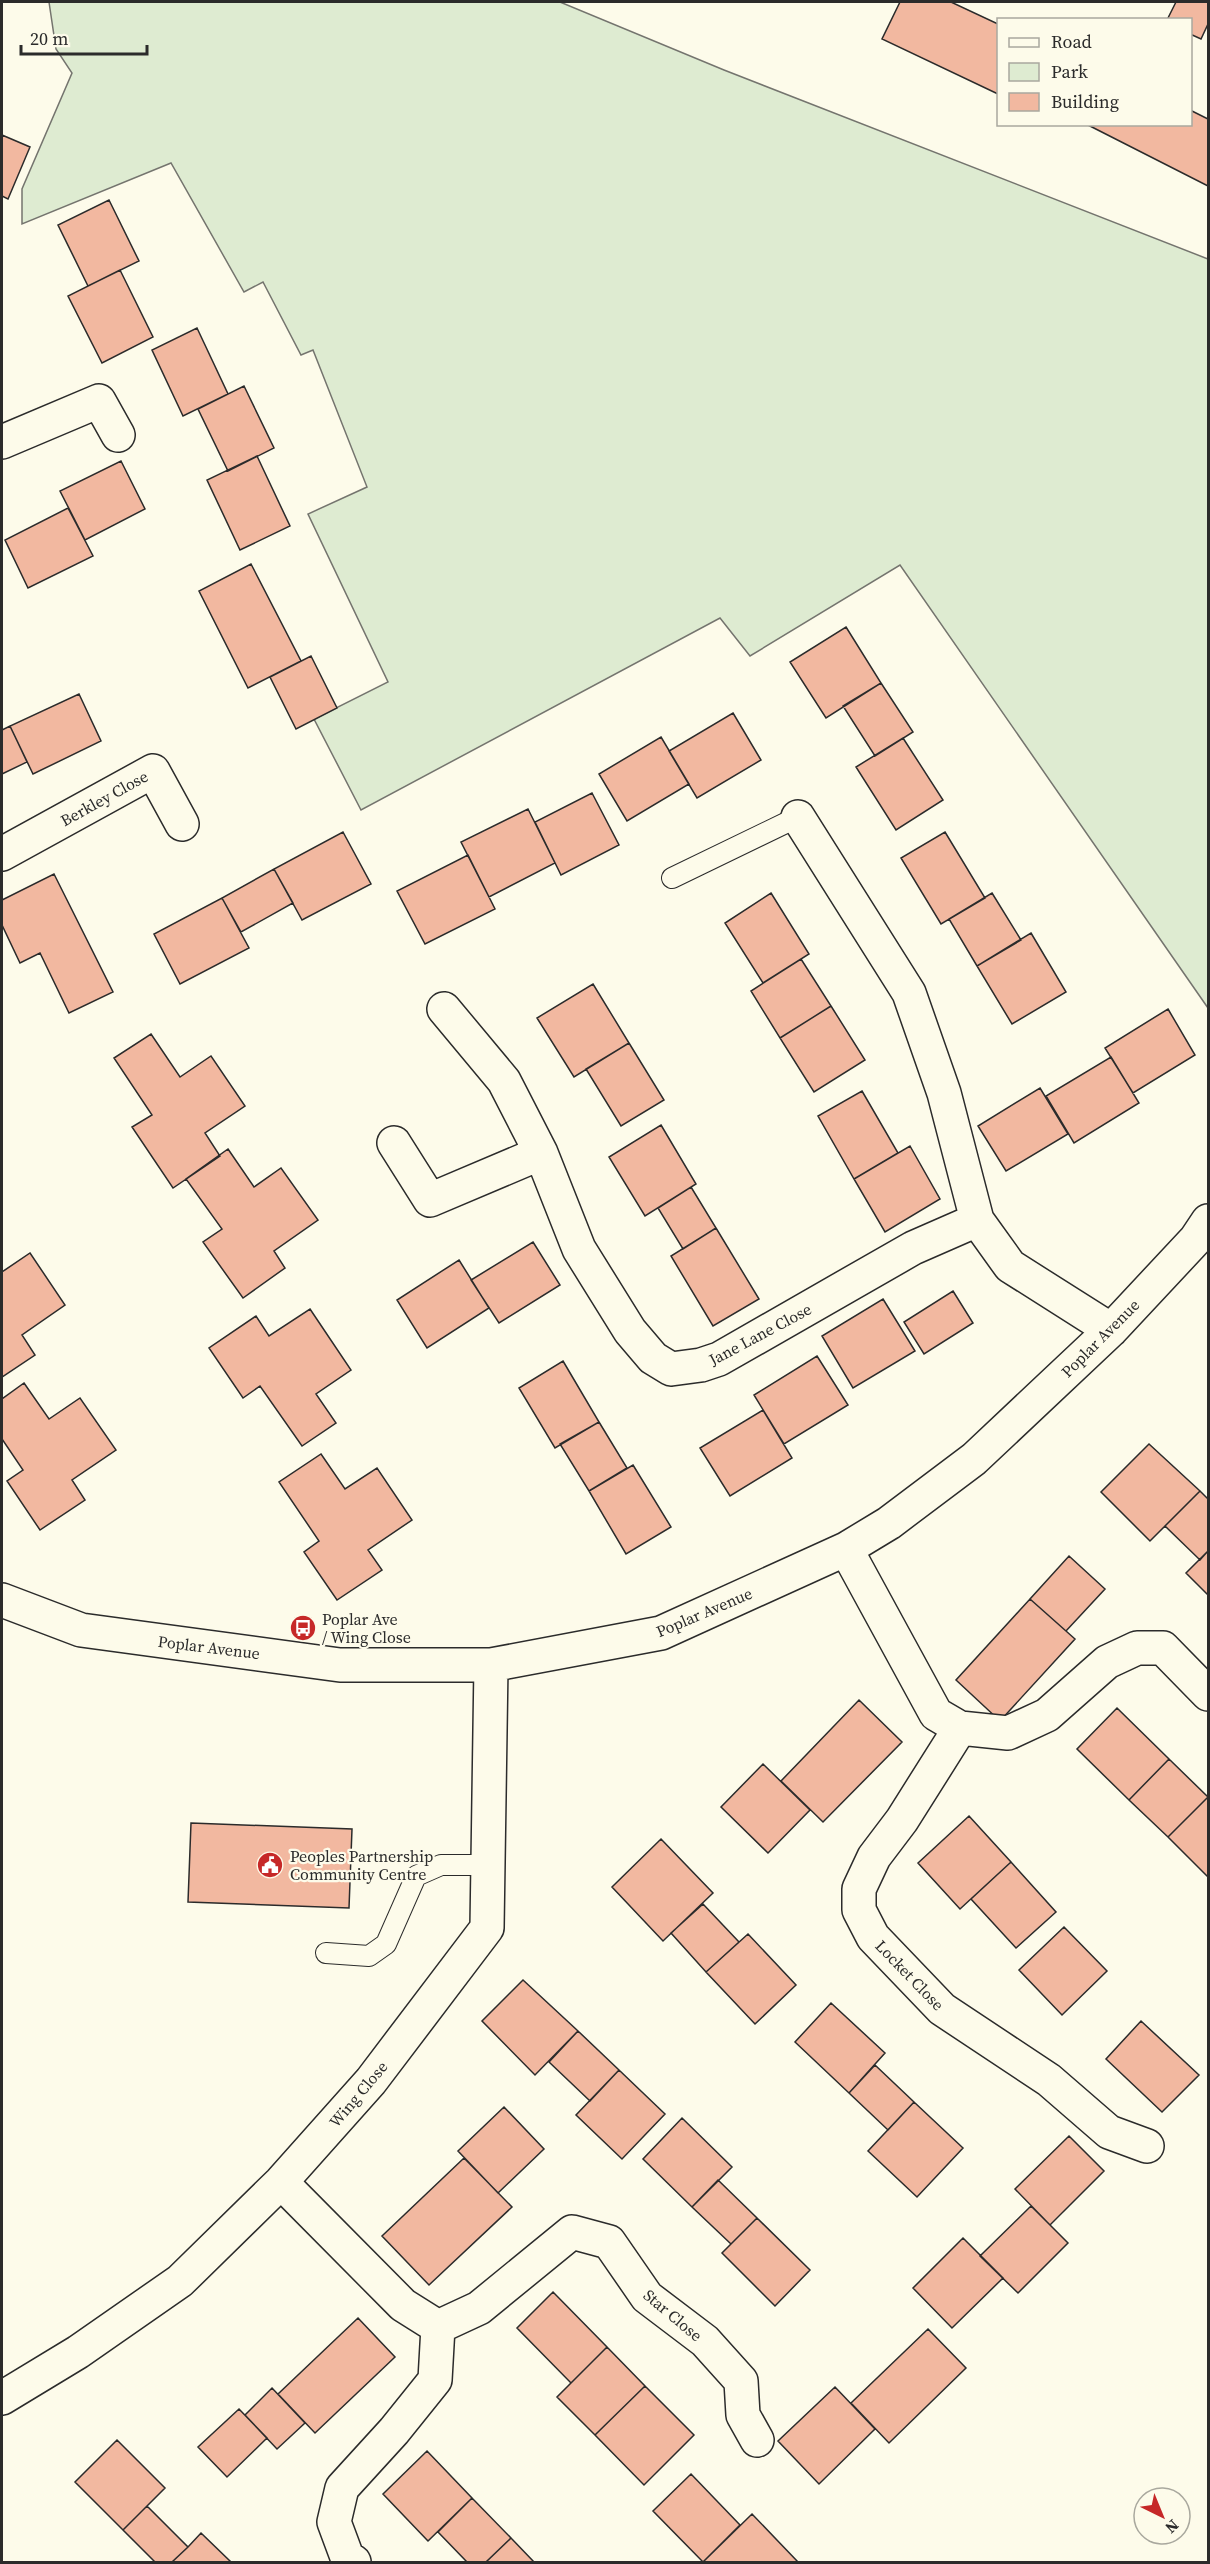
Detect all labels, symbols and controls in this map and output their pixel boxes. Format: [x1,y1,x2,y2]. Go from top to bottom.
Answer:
scale bar [21,18,147,56]
legend [997,18,1192,126]
text: 20 m [30,26,68,51]
text: Road [1051,29,1092,54]
text: Park [1051,59,1088,84]
text: Building [1051,89,1119,114]
street label: Berkley Close [56,765,152,831]
street label: Poplar Avenue [1056,1294,1144,1382]
street label: Jane Lane Close [704,1298,815,1371]
street label: Poplar Avenue [652,1582,756,1642]
place label: Poplar Ave / Wing Close [322,1608,411,1648]
bus stop icon: Poplar Ave / Wing Close [288,1613,318,1643]
street label: Poplar Avenue [157,1630,261,1664]
place label: Peoples Partnership Community Centre [290,1845,433,1885]
public building icon: Peoples Partnership Community Centre [255,1850,285,1880]
street label: Locket Close [871,1935,949,2015]
street label: Wing Close [324,2056,392,2132]
street label: Star Close [639,2284,707,2346]
north arrow [1132,2486,1192,2546]
text: N [1160,2515,1184,2539]

